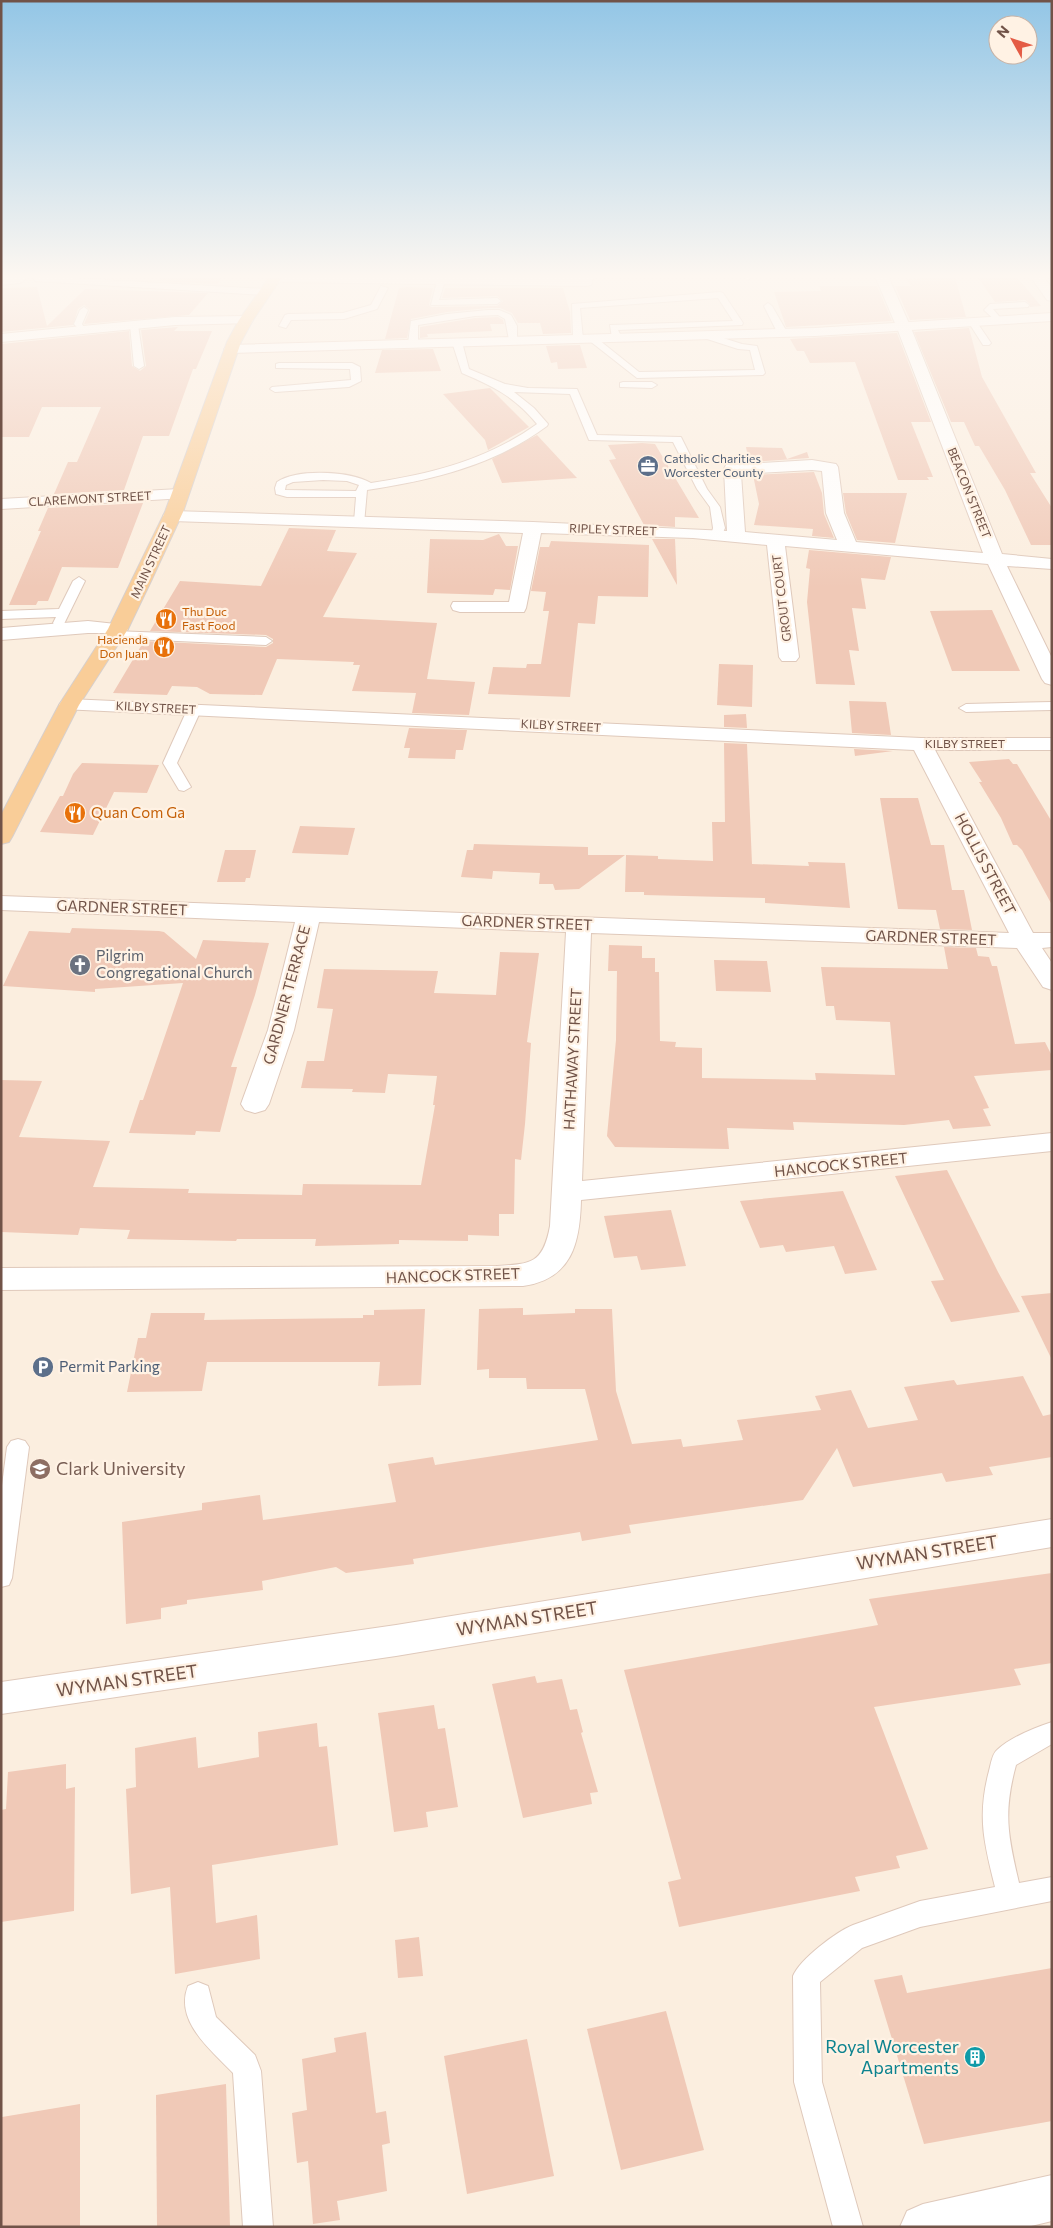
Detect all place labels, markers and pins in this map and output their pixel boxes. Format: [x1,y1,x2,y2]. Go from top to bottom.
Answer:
place label: Catholic Charities Worcester County [664,451,763,479]
office icon: Catholic Charities Worcester County [636,454,660,478]
place label: Thu Duc Fast Food [182,604,236,632]
restaurant icon: Thu Duc Fast Food [154,607,178,631]
place label: Hacienda Don Juan [97,632,148,661]
restaurant icon: Hacienda Don Juan [152,635,176,659]
restaurant icon: Quan Com Ga [63,801,87,825]
place label: Quan Com Ga [91,803,185,821]
place label: Pilgrim Congregational Church [96,946,253,981]
church icon: Pilgrim Congregational Church [68,953,92,977]
parking icon: Permit Parking [31,1355,55,1379]
place label: Permit Parking [59,1357,160,1375]
school or university icon: Clark University [28,1457,52,1481]
place label: Clark University [56,1457,186,1479]
place label: Royal Worcester Apartments [825,2035,959,2078]
building icon: Royal Worcester Apartments [963,2045,987,2069]

